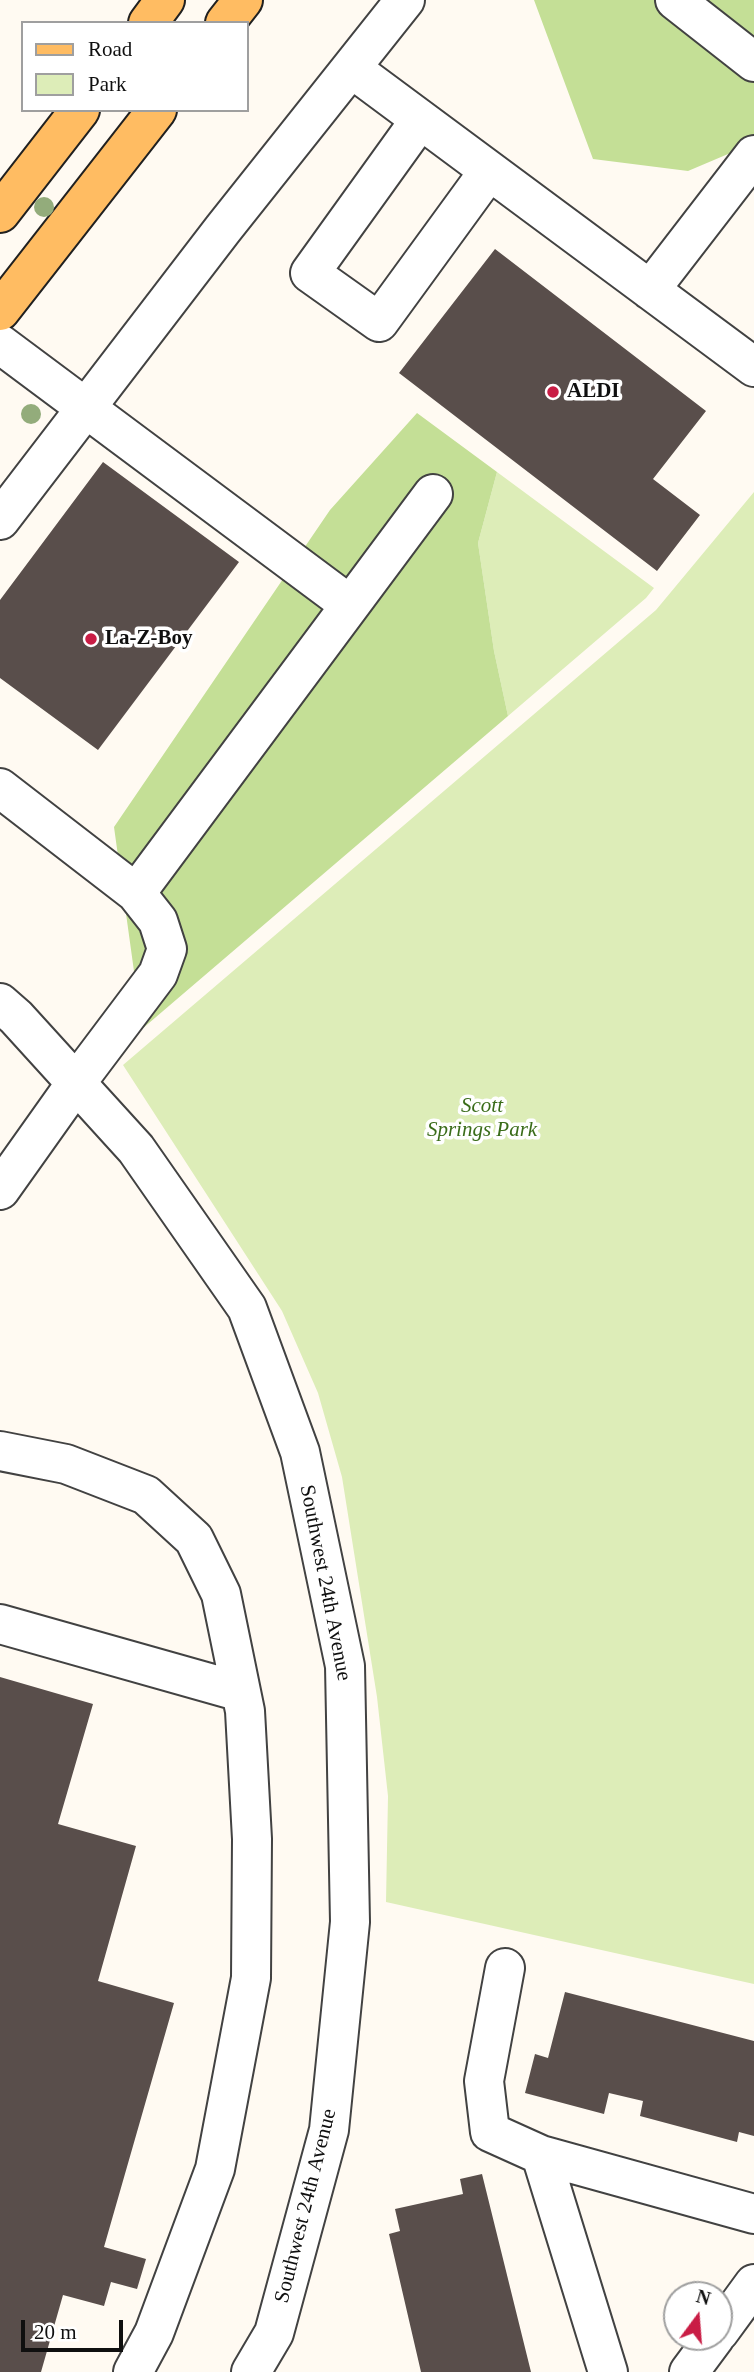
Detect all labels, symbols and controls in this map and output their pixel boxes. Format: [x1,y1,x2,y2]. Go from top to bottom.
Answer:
legend [21,21,248,112]
text: Road [88,37,132,61]
text: Park [88,72,127,96]
place label: ALDI [567,379,620,405]
marker: ALDI [545,384,561,400]
place label: La-Z-Boy [105,626,193,652]
marker: La-Z-Boy [83,631,99,647]
park label: Scott Springs Park [427,1093,537,1143]
street label: Southwest 24th Avenue [294,1483,356,1683]
street label: Southwest 24th Avenue [270,2106,342,2306]
north arrow [663,2281,733,2351]
text: N [694,2285,713,2309]
scale bar [24,2306,126,2350]
text: 20 m [34,2320,77,2344]

